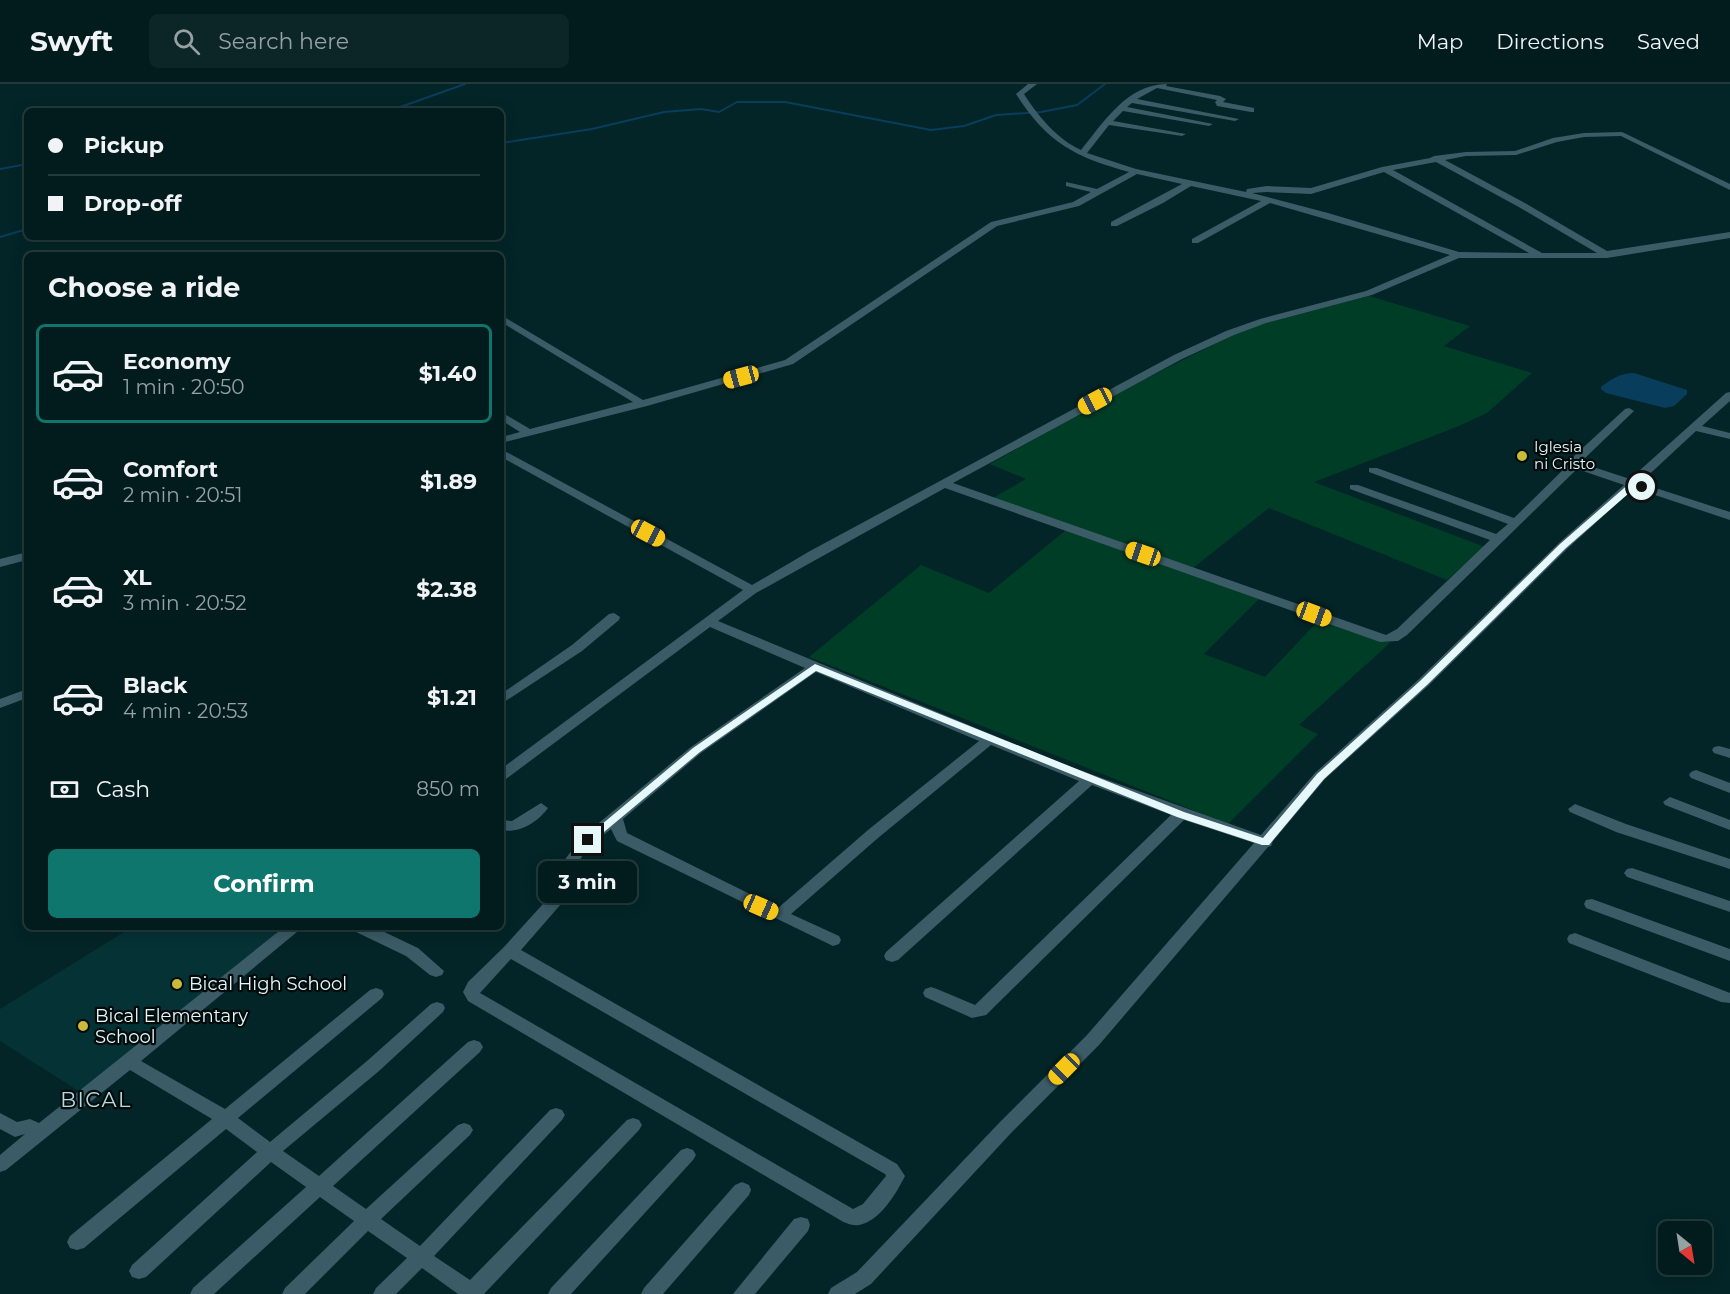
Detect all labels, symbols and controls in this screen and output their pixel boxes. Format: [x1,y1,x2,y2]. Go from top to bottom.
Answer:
search box [149,14,569,68]
text: Swyft [30,24,113,58]
icon: search [170,25,203,58]
text: Search here [218,28,349,55]
text: Map [1417,29,1463,54]
text: Directions [1496,29,1604,54]
text: Saved [1637,29,1700,54]
text: Pickup [84,132,164,159]
text: Drop-off [84,190,182,217]
text: Choose a ride [48,271,240,304]
icon: car [51,347,105,401]
text: Economy [123,348,231,375]
text: $1.40 [419,360,477,387]
car [721,364,761,390]
text: 1 min · 20:50 [123,375,244,399]
car [1075,385,1115,417]
place label: Iglesia ni Cristo [1534,437,1595,473]
marker: Iglesia ni Cristo [1515,449,1529,463]
icon: car [51,455,105,509]
text: Comfort [123,456,218,483]
text: $1.89 [420,468,477,495]
route start [1628,473,1655,500]
text: 2 min · 20:51 [123,483,243,507]
car [628,517,668,549]
car [1123,540,1163,568]
icon: car [51,563,105,617]
text: XL [123,564,152,591]
text: $2.38 [416,576,477,603]
text: 3 min · 20:52 [123,591,247,615]
car [1294,599,1334,629]
icon: car [51,671,105,725]
text: Black [123,672,187,699]
text: $1.21 [427,684,477,711]
text: 4 min · 20:53 [123,699,248,723]
icon: cash [48,773,81,806]
text: Cash [96,776,150,803]
text: 850 m [416,777,480,801]
route end [574,826,601,853]
button: Confirm [48,849,480,918]
callout: 3 min [538,861,638,903]
text: 3 min [558,870,617,894]
car [741,891,781,923]
place label: Bical High School [189,973,347,995]
marker: Bical High School [170,977,184,991]
place label: Bical Elementary School [95,1005,248,1048]
marker: Bical Elementary School [76,1019,90,1033]
car [1045,1050,1083,1088]
district label: BICAL [60,1087,132,1112]
north arrow [1658,1221,1712,1275]
map controls [1658,1221,1712,1275]

